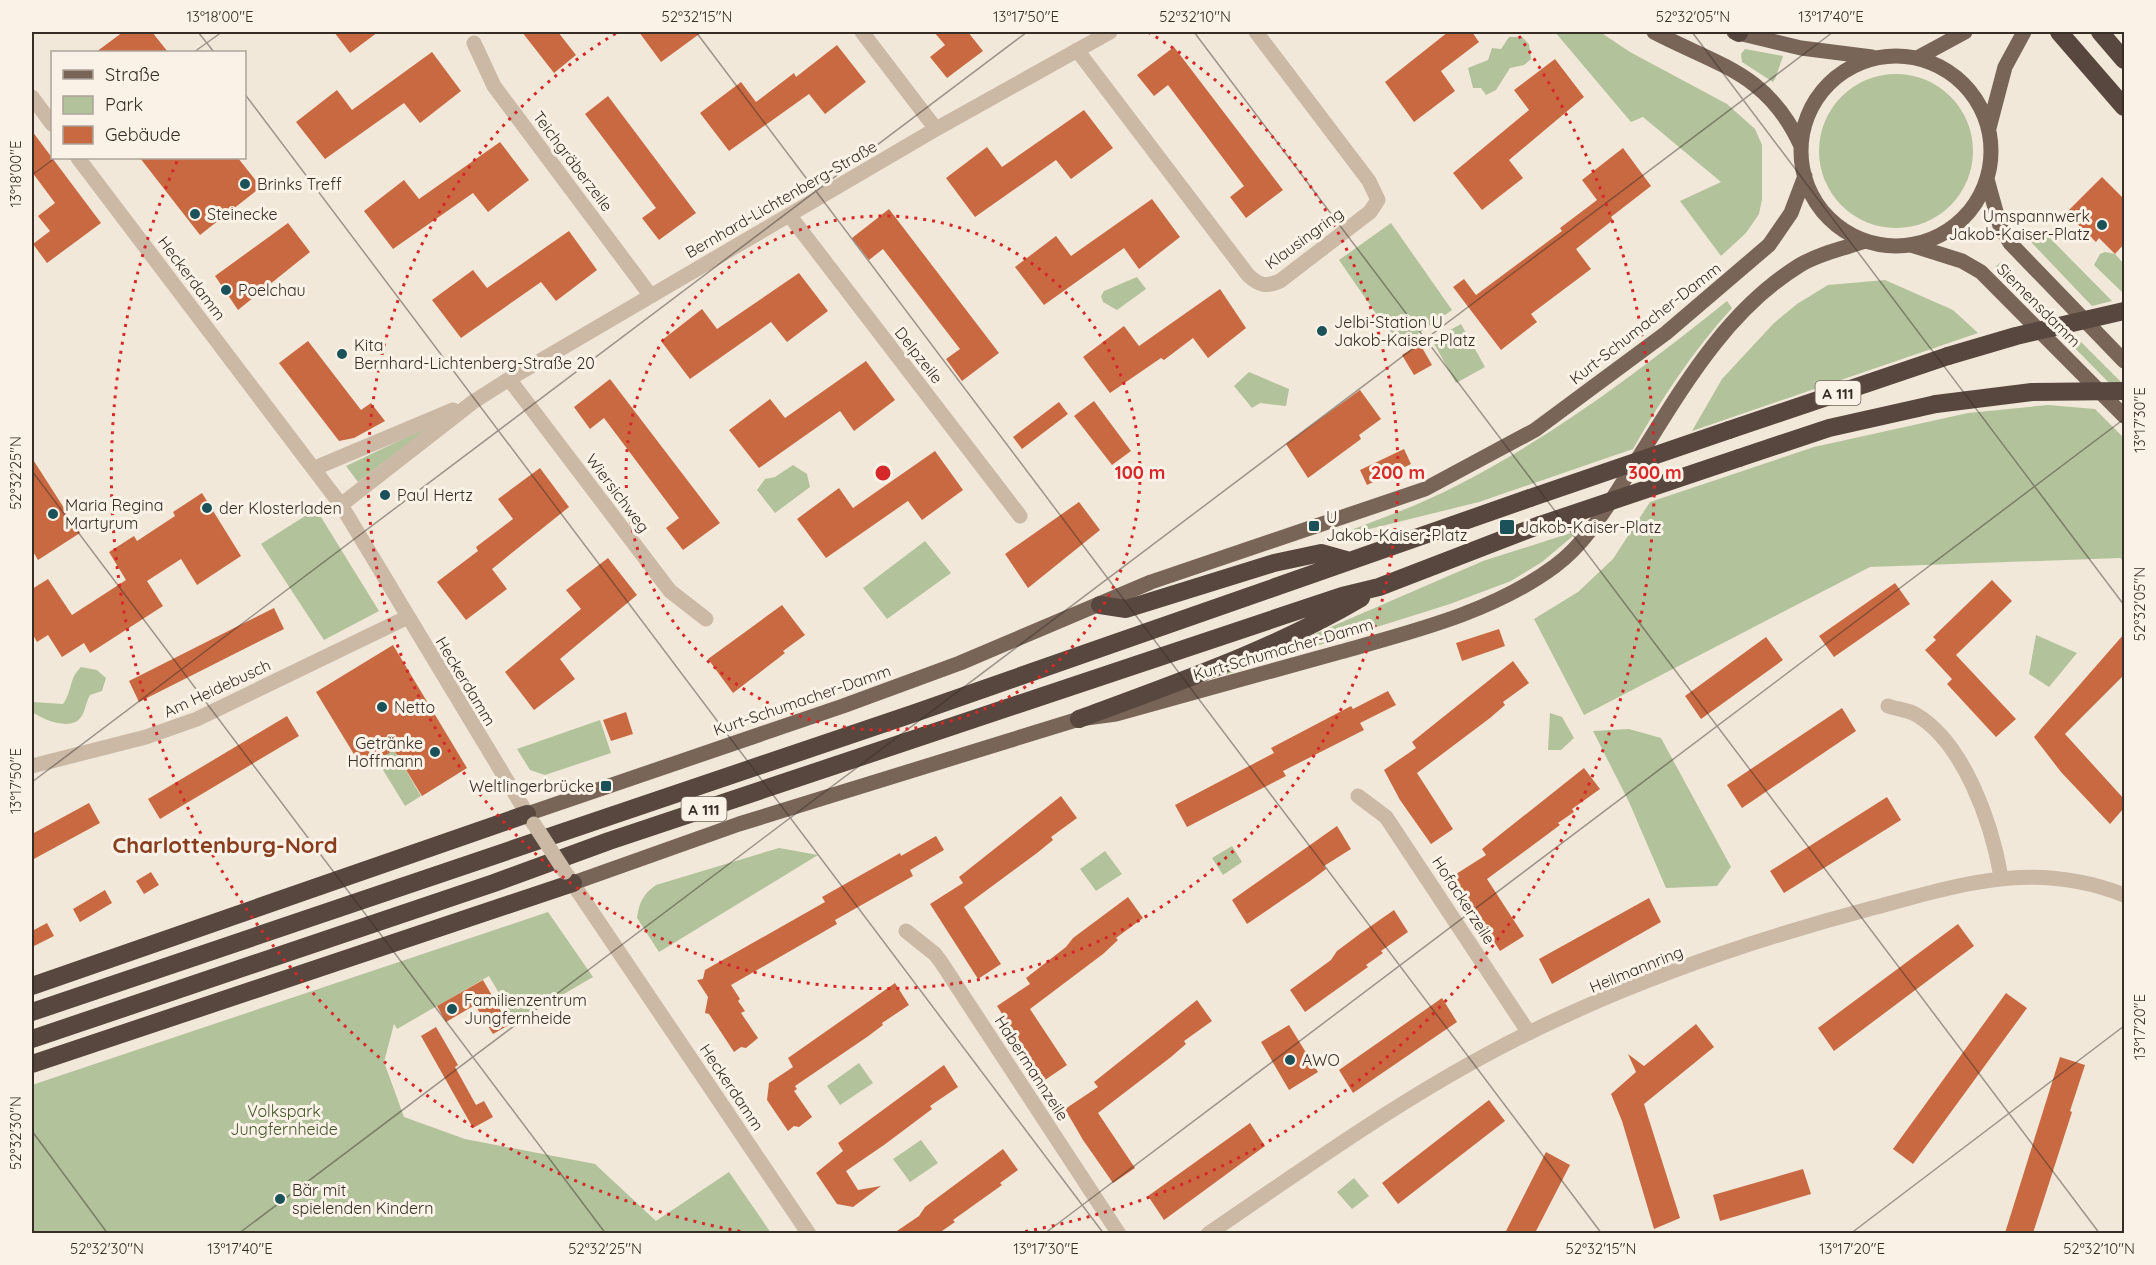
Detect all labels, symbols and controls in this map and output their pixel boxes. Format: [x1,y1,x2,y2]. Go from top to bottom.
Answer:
text: 13°18'00"E [186,7,254,26]
text: 52°32'15"N [662,7,732,26]
text: 13°17'50"E [993,7,1059,26]
text: 52°32'10"N [1159,7,1231,26]
text: 52°32'05"N [1656,7,1730,26]
text: 13°17'40"E [1798,7,1864,26]
legend [51,51,246,159]
text: Straße [105,63,160,86]
text: Park [105,93,143,116]
street label: Teichgräberzeile [529,107,617,215]
text: Gebäude [105,123,181,146]
street label: Bernhard-Lichtenberg-Straße [682,136,880,262]
text: 13°18'00"E [6,140,25,208]
place label: Brinks Treff [257,174,342,194]
marker: Brinks Treff [238,177,252,191]
street label: Klausingring [1261,203,1347,273]
place label: Steinecke [207,204,278,224]
place label: Umspannwerk Jakob-Kaiser-Platz [1948,206,2090,244]
marker: Steinecke [188,207,202,221]
marker: Umspannwerk Jakob-Kaiser-Platz [2095,218,2109,232]
street label: Heckerdamm [154,232,230,324]
street label: Kurt-Schumacher-Damm [1565,258,1725,388]
street label: Siemensdamm [1993,259,2085,351]
place label: Poelchau [238,280,306,300]
marker: Poelchau [219,283,233,297]
place label: Jelbi-Station U Jakob-Kaiser-Platz [1334,312,1476,350]
street label: Delpzeile [891,323,947,387]
marker: Jelbi-Station U Jakob-Kaiser-Platz [1315,324,1329,338]
place label: Kita Bernhard-Lichtenberg-Straße 20 [354,335,595,373]
marker: Kita Bernhard-Lichtenberg-Straße 20 [335,347,349,361]
road number: A 111 [1816,381,1860,405]
text: 13°17'30"E [2130,387,2149,453]
text: 52°32'25"N [6,436,25,510]
street label: Wiersichweg [582,450,654,536]
text: 100 m [1115,461,1165,484]
text: 200 m [1371,461,1425,484]
text: 300 m [1628,461,1682,484]
centre of rings [873,463,893,483]
place label: Paul Hertz [397,485,473,505]
marker: Paul Hertz [378,488,392,502]
place label: Maria Regina Martyrum [65,495,164,533]
place label: der Klosterladen [219,498,342,518]
marker: der Klosterladen [200,501,214,515]
marker: Maria Regina Martyrum [46,507,60,521]
place label: U Jakob-Kaiser-Platz [1326,507,1468,545]
place label: Jakob-Kaiser-Platz [1520,517,1662,537]
marker: Jakob-Kaiser-Platz [1498,518,1516,536]
marker: U Jakob-Kaiser-Platz [1307,519,1321,533]
text: 52°32'05"N [2130,567,2149,641]
street label: Kurt-Schumacher-Damm [1191,614,1375,684]
street label: Heckerdamm [432,633,500,729]
street label: Am Heidebusch [160,654,274,722]
street label: Kurt-Schumacher-Damm [711,660,893,740]
place label: Netto [394,697,435,717]
marker: Netto [375,700,389,714]
place label: Getränke Hoffmann [348,733,423,771]
marker: Getränke Hoffmann [428,745,442,759]
text: 13°17'50"E [6,748,25,814]
place label: Weltlingerbrücke [469,776,594,796]
marker: Weltlingerbrücke [599,779,613,793]
road number: A 111 [682,797,726,821]
district label: Charlottenburg-Nord [113,831,337,859]
street label: Hofackerzeile [1428,852,1500,948]
street label: Heilmannring [1586,941,1686,997]
place label: Familienzentrum Jungfernheide [464,990,587,1028]
text: 13°17'20"E [2130,994,2149,1060]
marker: Familienzentrum Jungfernheide [445,1002,459,1016]
street label: Habermannzeile [991,1012,1073,1124]
street label: Heckerdamm [696,1040,768,1134]
place label: AWO [1302,1050,1340,1070]
marker: AWO [1283,1053,1297,1067]
text: 52°32'30"N [6,1096,25,1170]
park label: Volkspark Jungfernheide [230,1101,338,1139]
place label: Bär mit spielenden Kindern [292,1180,433,1218]
marker: Bär mit spielenden Kindern [273,1192,287,1206]
text: 52°32'30"N [70,1239,144,1258]
text: 13°17'40"E [207,1239,273,1258]
text: 52°32'25"N [568,1239,642,1258]
text: 13°17'30"E [1013,1239,1079,1258]
text: 52°32'15"N [1566,1239,1636,1258]
text: 13°17'20"E [1819,1239,1885,1258]
text: 52°32'10"N [2063,1239,2135,1258]

